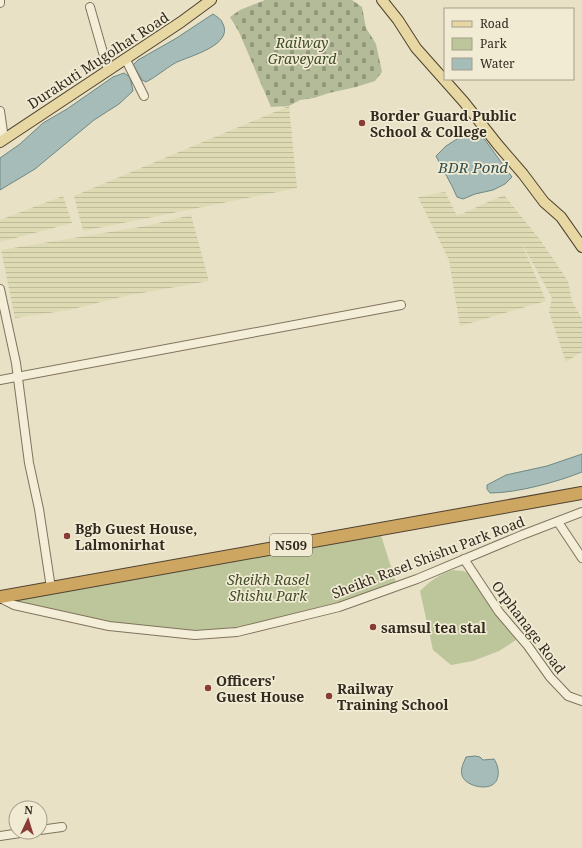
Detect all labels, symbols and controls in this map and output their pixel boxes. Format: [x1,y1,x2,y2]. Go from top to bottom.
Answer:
street label: Durakuti Mugolhat Road [24,7,172,113]
legend [444,8,574,80]
text: Road [480,15,510,32]
park label: Railway Graveyard [268,33,337,68]
text: Park [480,35,508,52]
text: Water [480,55,515,72]
place label: Border Guard Public School & College [370,106,517,141]
marker: Border Guard Public School & College [357,118,367,128]
water label: BDR Pond [437,157,508,177]
street label: Sheikh Rasel Shishu Park Road [329,511,528,603]
place label: Bgb Guest House, Lalmonirhat [75,519,197,554]
marker: Bgb Guest House, Lalmonirhat [62,531,72,541]
road number: N509 [270,534,312,556]
park label: Sheikh Rasel Shishu Park [227,570,310,605]
street label: Orphanage Road [488,577,570,678]
place label: samsul tea stal [381,618,486,637]
marker: samsul tea stal [368,622,378,632]
place label: Officers' Guest House [216,671,304,706]
place label: Railway Training School [337,679,449,714]
marker: Officers' Guest House [203,683,213,693]
marker: Railway Training School [324,691,334,701]
north arrow [8,800,48,840]
text: N [24,802,34,817]

